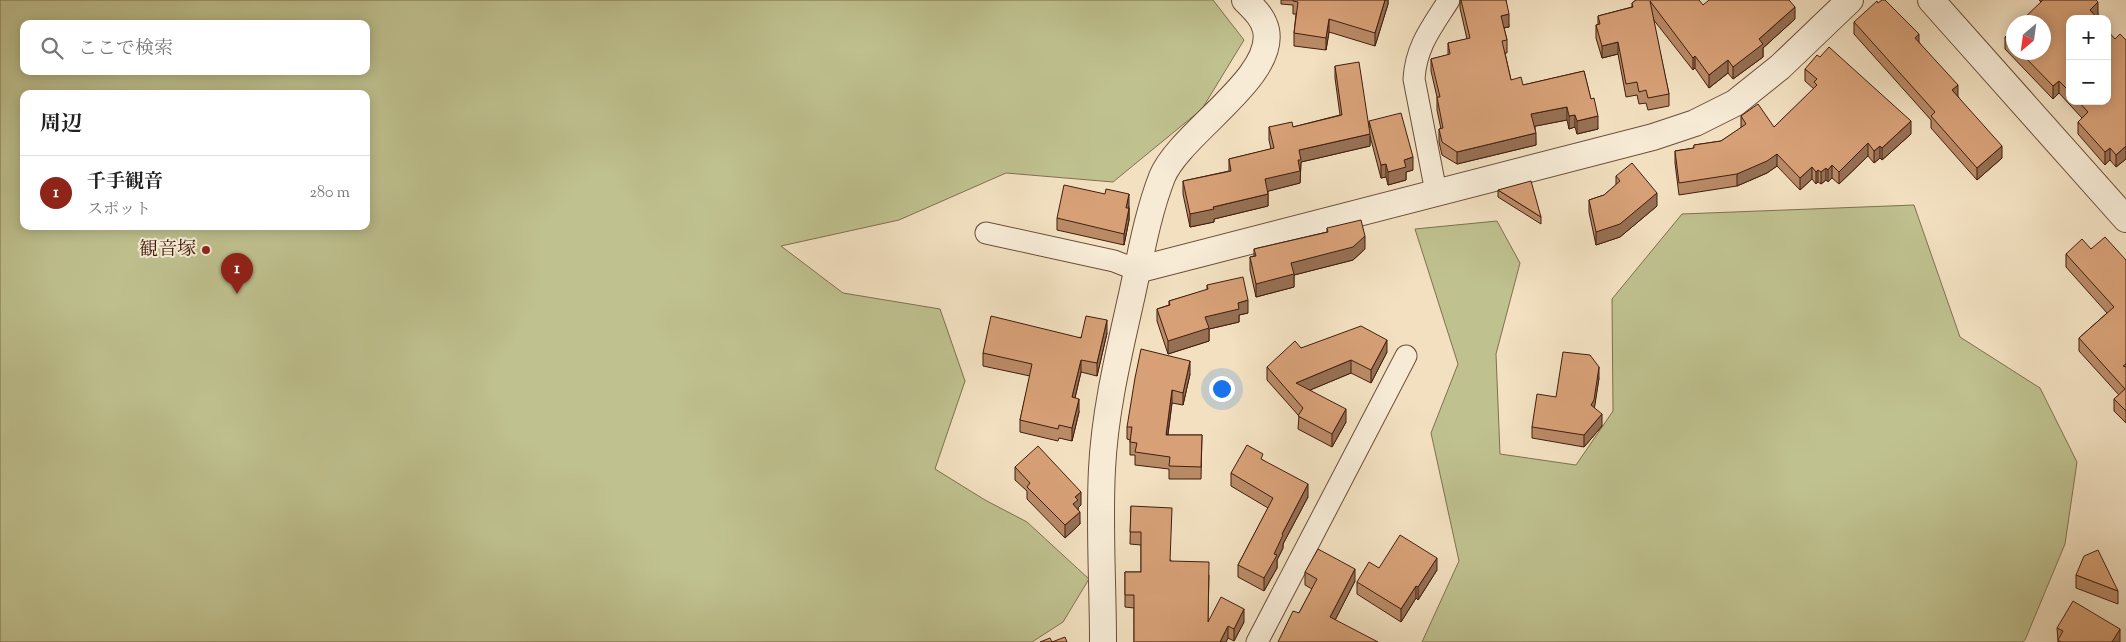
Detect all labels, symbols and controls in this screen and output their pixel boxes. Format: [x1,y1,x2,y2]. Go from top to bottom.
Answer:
north arrow [2006,15,2051,60]
map controls [2066,15,2111,105]
button: + [2066,15,2111,60]
search box [20,20,370,75]
icon: search [38,34,66,62]
text: ここで検索 [78,36,173,63]
button: − [2066,60,2111,105]
text: 周辺 [40,110,82,140]
text: 千手観音 [87,169,163,196]
text: 1 [53,182,59,205]
text: 280 m [309,182,350,205]
text: スポット [87,199,151,222]
place label: 観音塚 [139,237,196,264]
marker: 観音塚 [200,244,212,256]
pin: 1 [221,253,253,294]
your location [1209,376,1235,402]

